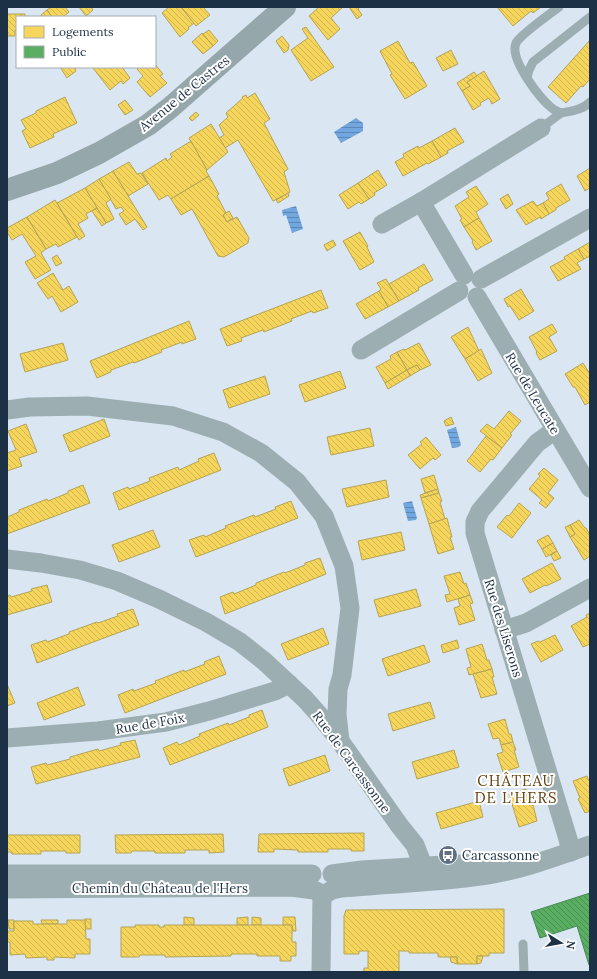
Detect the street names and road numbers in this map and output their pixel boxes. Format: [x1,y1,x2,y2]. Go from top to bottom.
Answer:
street label: Avenue de Castres [135,52,233,136]
street label: Rue de Leucate [501,349,564,437]
street label: Rue des Liserons [480,577,527,679]
street label: Rue de Carcassonne [309,708,394,817]
street label: Rue de Foix [114,709,186,738]
street label: Chemin du Château de l'Hers [72,880,248,897]

